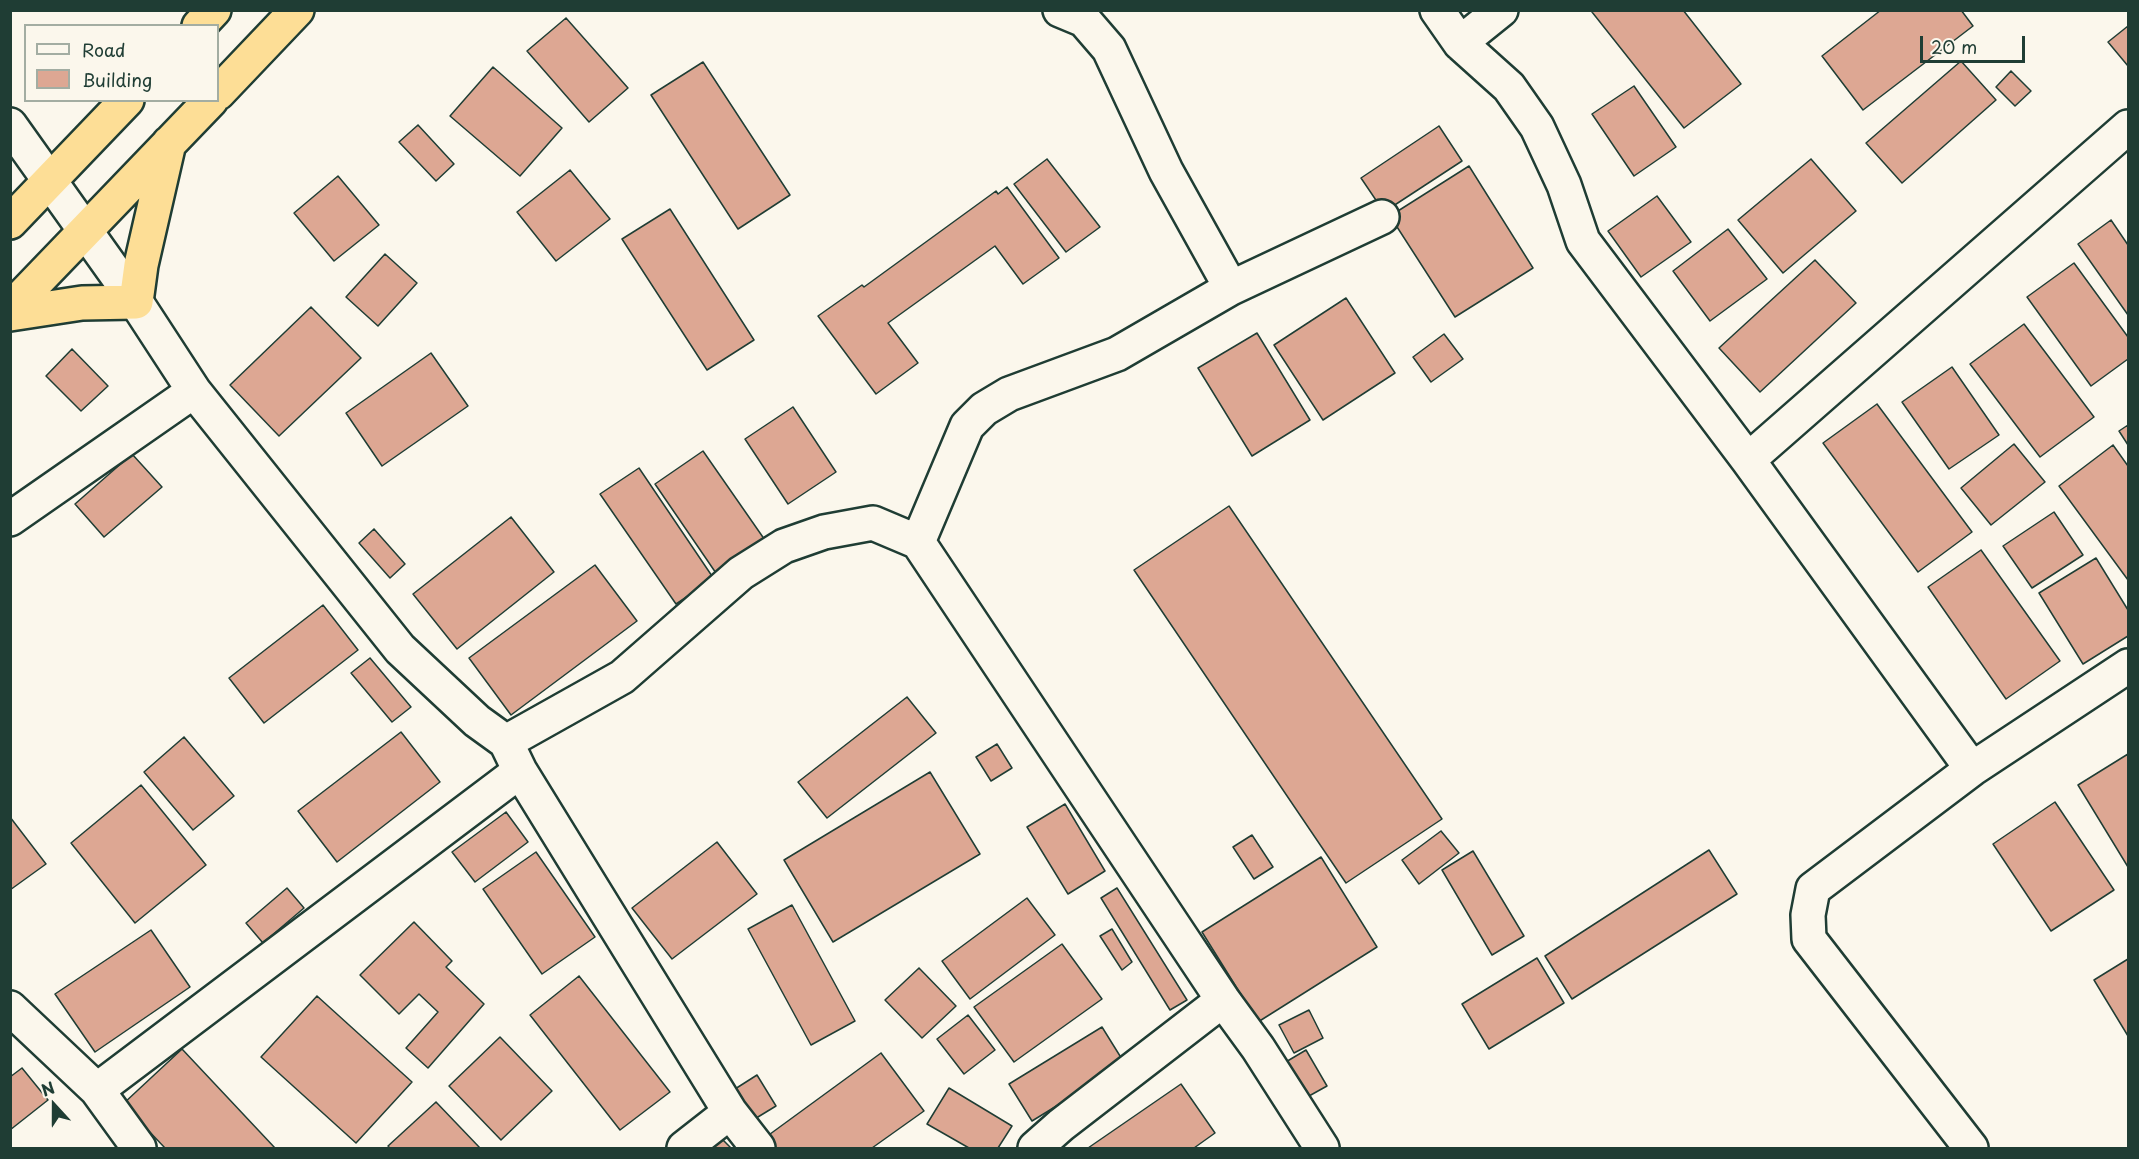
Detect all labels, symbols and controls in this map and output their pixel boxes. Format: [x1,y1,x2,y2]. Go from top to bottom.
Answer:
legend [24,24,219,102]
scale bar [1923,24,2028,62]
text: 20 m [1931,33,1977,60]
text: Road [82,36,126,63]
text: Building [82,66,152,93]
north arrow [24,1075,84,1135]
text: N [37,1075,58,1102]

